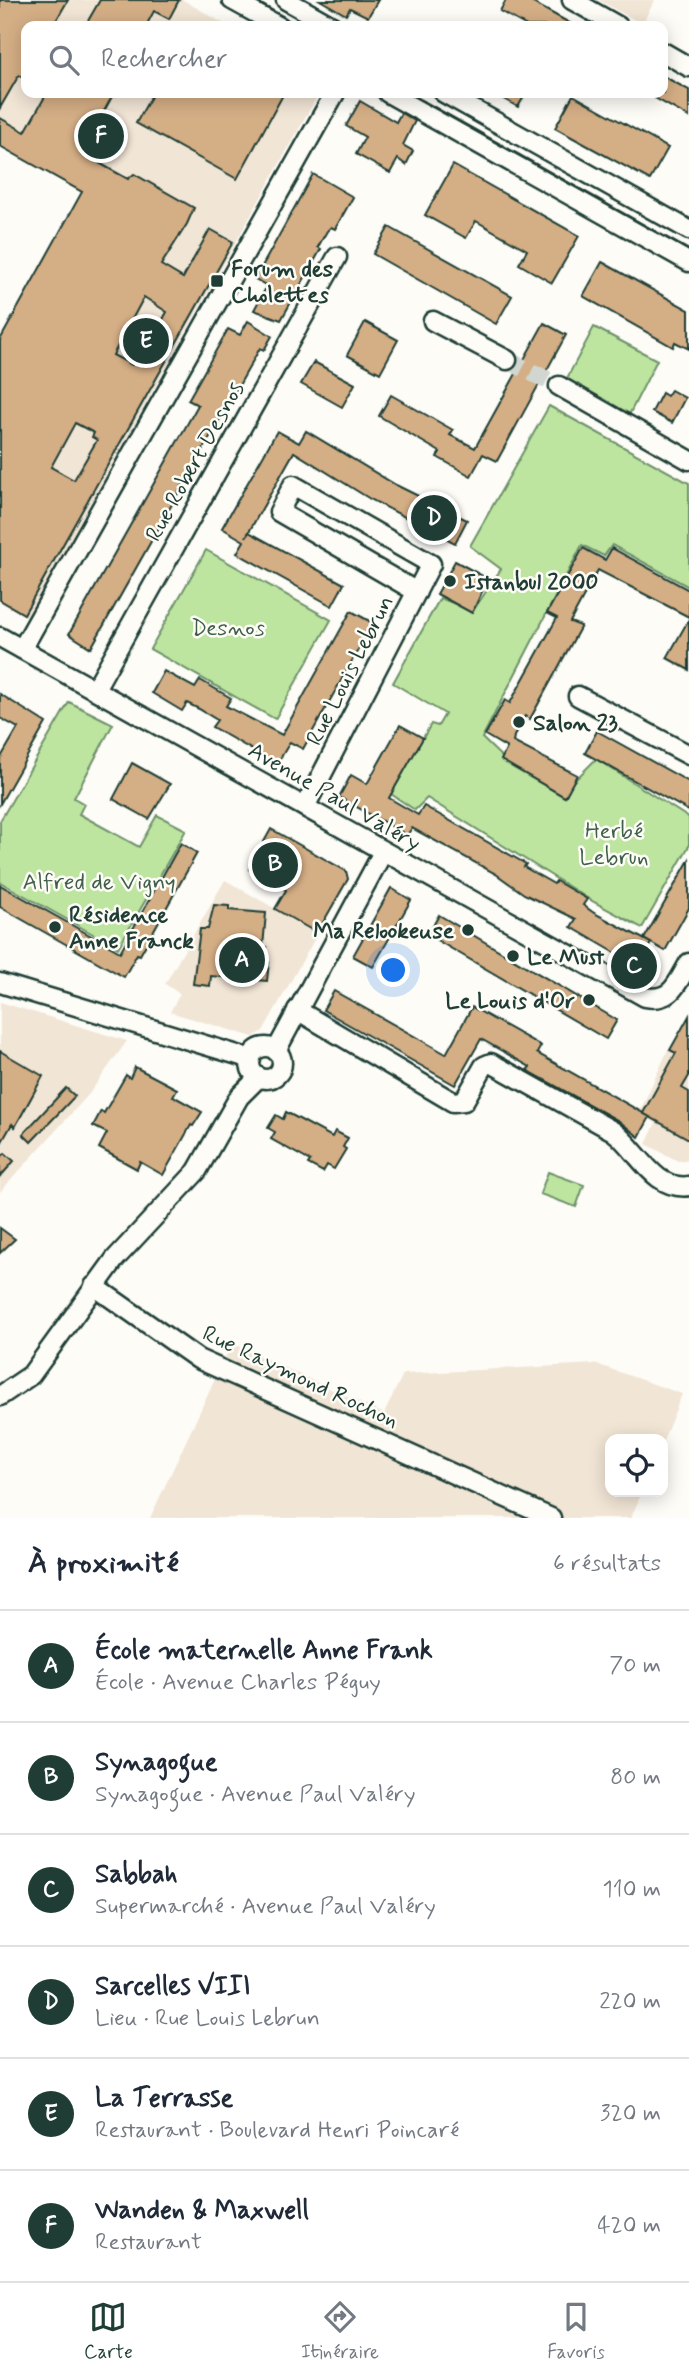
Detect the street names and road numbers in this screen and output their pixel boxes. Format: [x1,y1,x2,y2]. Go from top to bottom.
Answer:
street label: Rue Robert Desnos [139,377,252,547]
street label: Rue Louis Lebrun [300,591,402,751]
street label: Avenue Paul Valéry [242,736,426,859]
street label: Rue Raymond Rochon [197,1319,403,1436]

